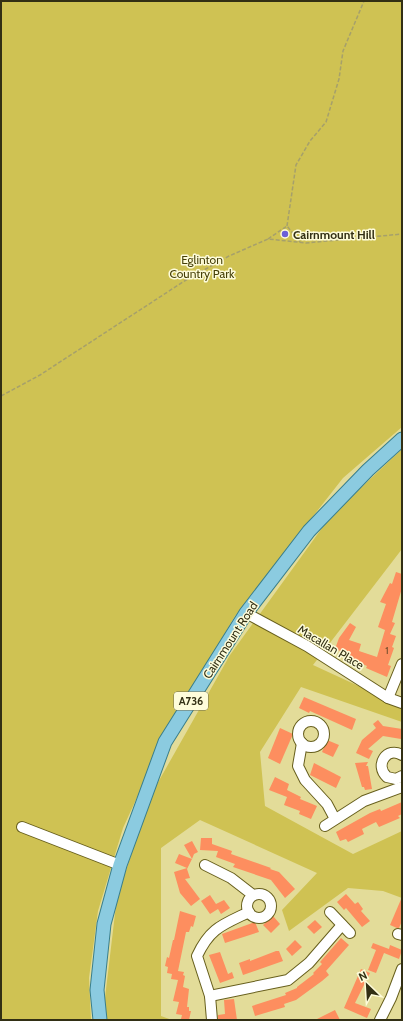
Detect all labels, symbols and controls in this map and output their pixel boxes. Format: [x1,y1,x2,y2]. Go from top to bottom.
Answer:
place label: Cairnmount Hill [293,227,375,242]
marker: Cairnmount Hill [280,229,290,239]
park label: Eglinton Country Park [170,252,235,281]
street label: Cairnmount Road [199,599,261,681]
street label: Macallan Place [295,621,367,673]
house number: 1 [385,644,389,657]
road number: A736 [174,692,208,710]
north arrow [347,965,387,1005]
text: N [356,968,369,984]

